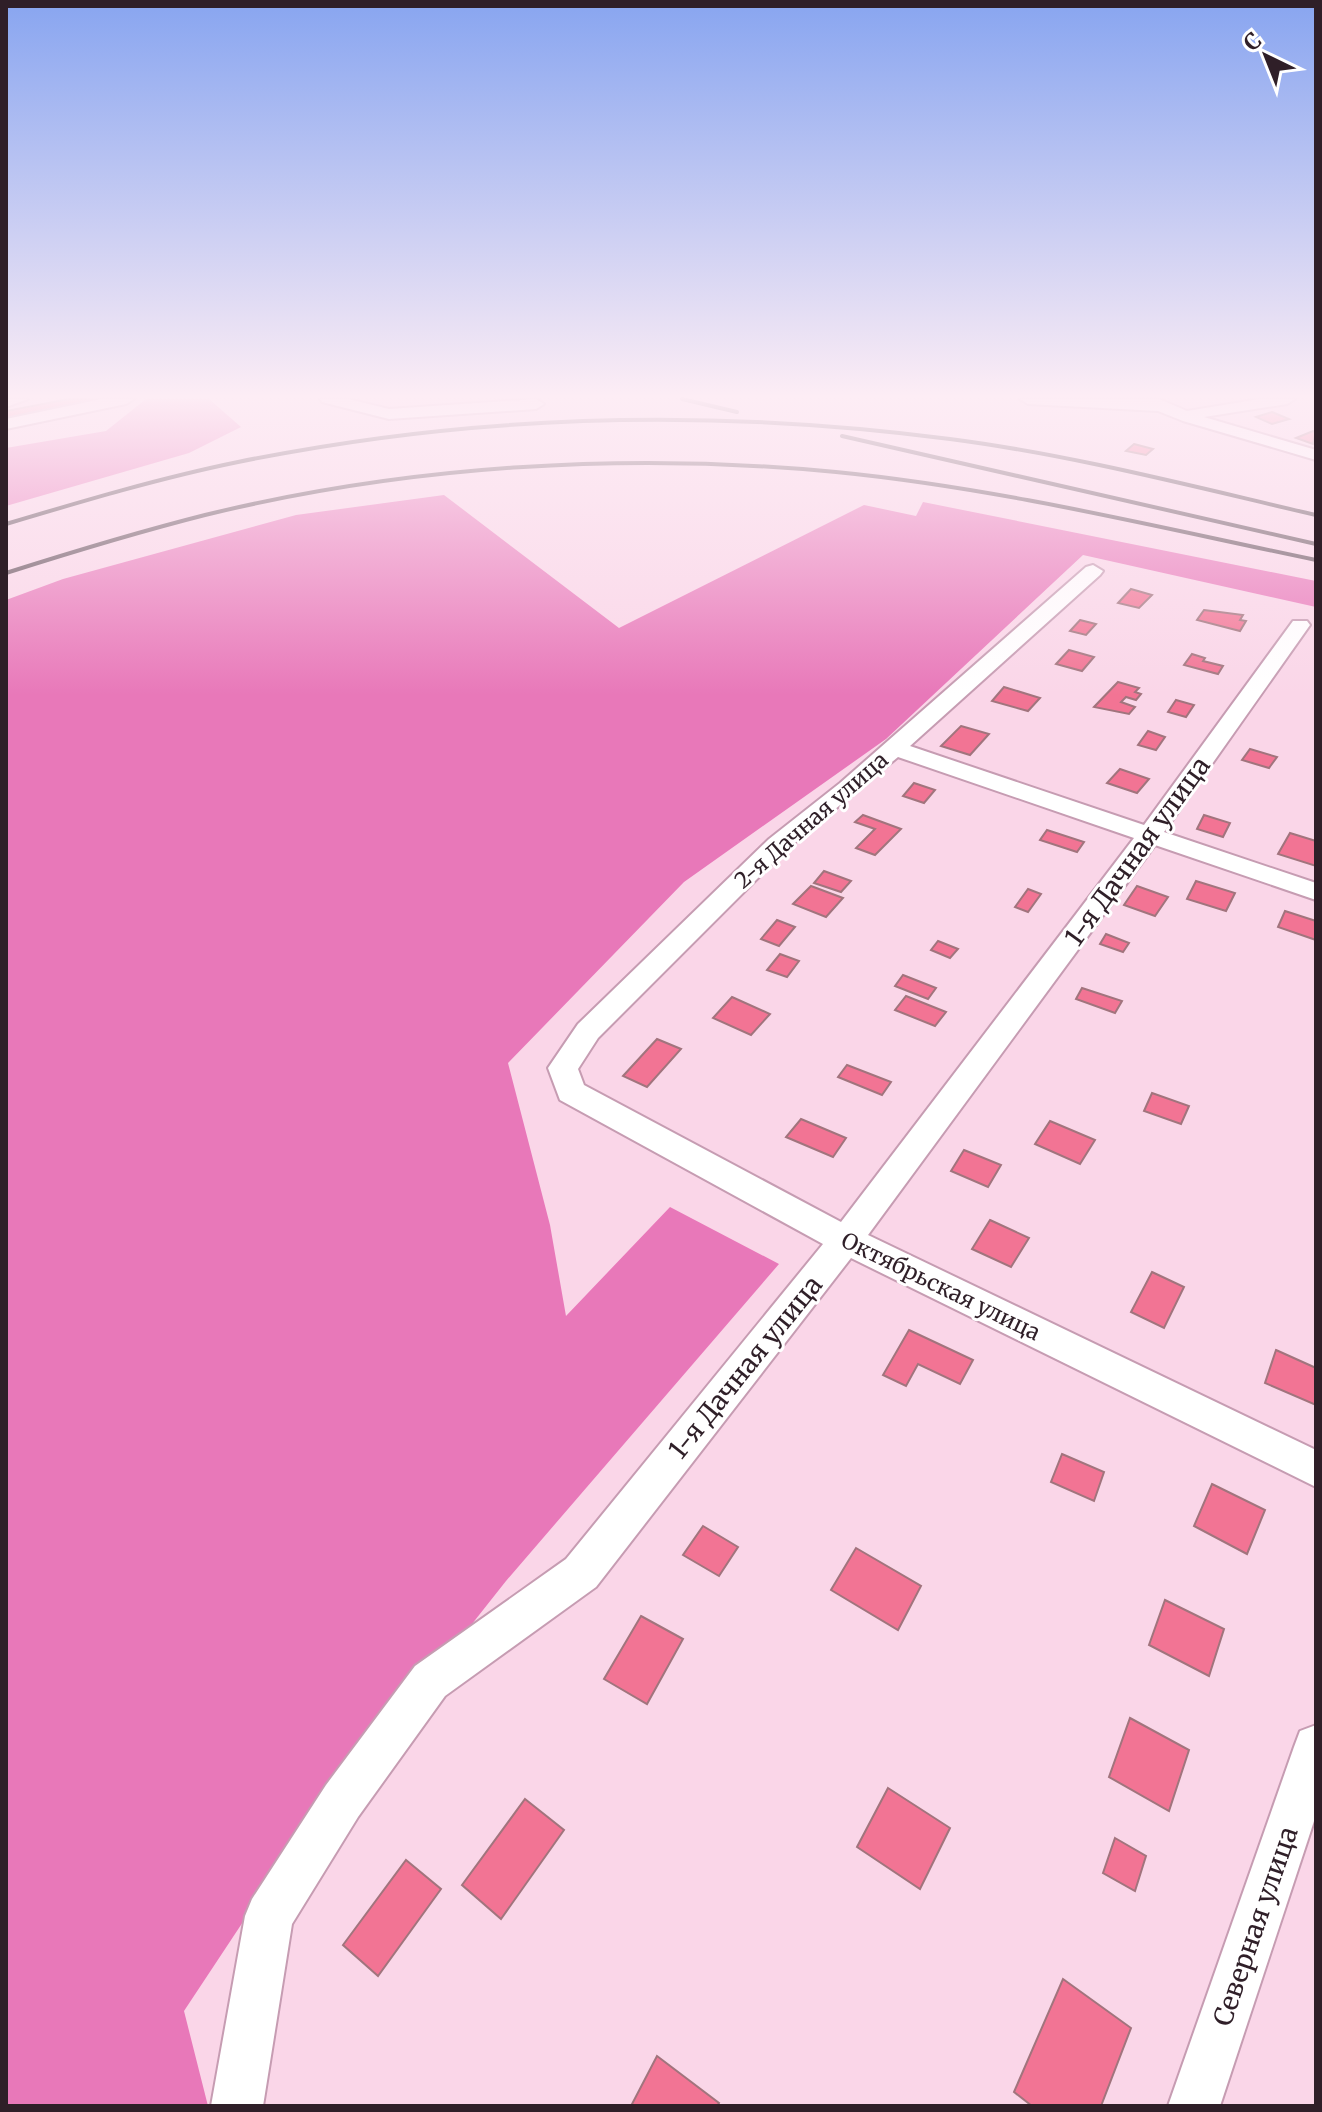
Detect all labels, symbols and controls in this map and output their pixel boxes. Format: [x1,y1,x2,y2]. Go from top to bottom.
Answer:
north arrow [1226,16,1306,96]
text: С [1237,26,1267,57]
street label: 2-я Дачная улица [728,746,894,894]
street label: 1-я Дачная улица [1057,750,1217,952]
street label: Октябрьская улица [837,1226,1045,1346]
street label: 1-я Дачная улица [661,1269,829,1465]
street label: Северная улица [1205,1822,1305,2030]

